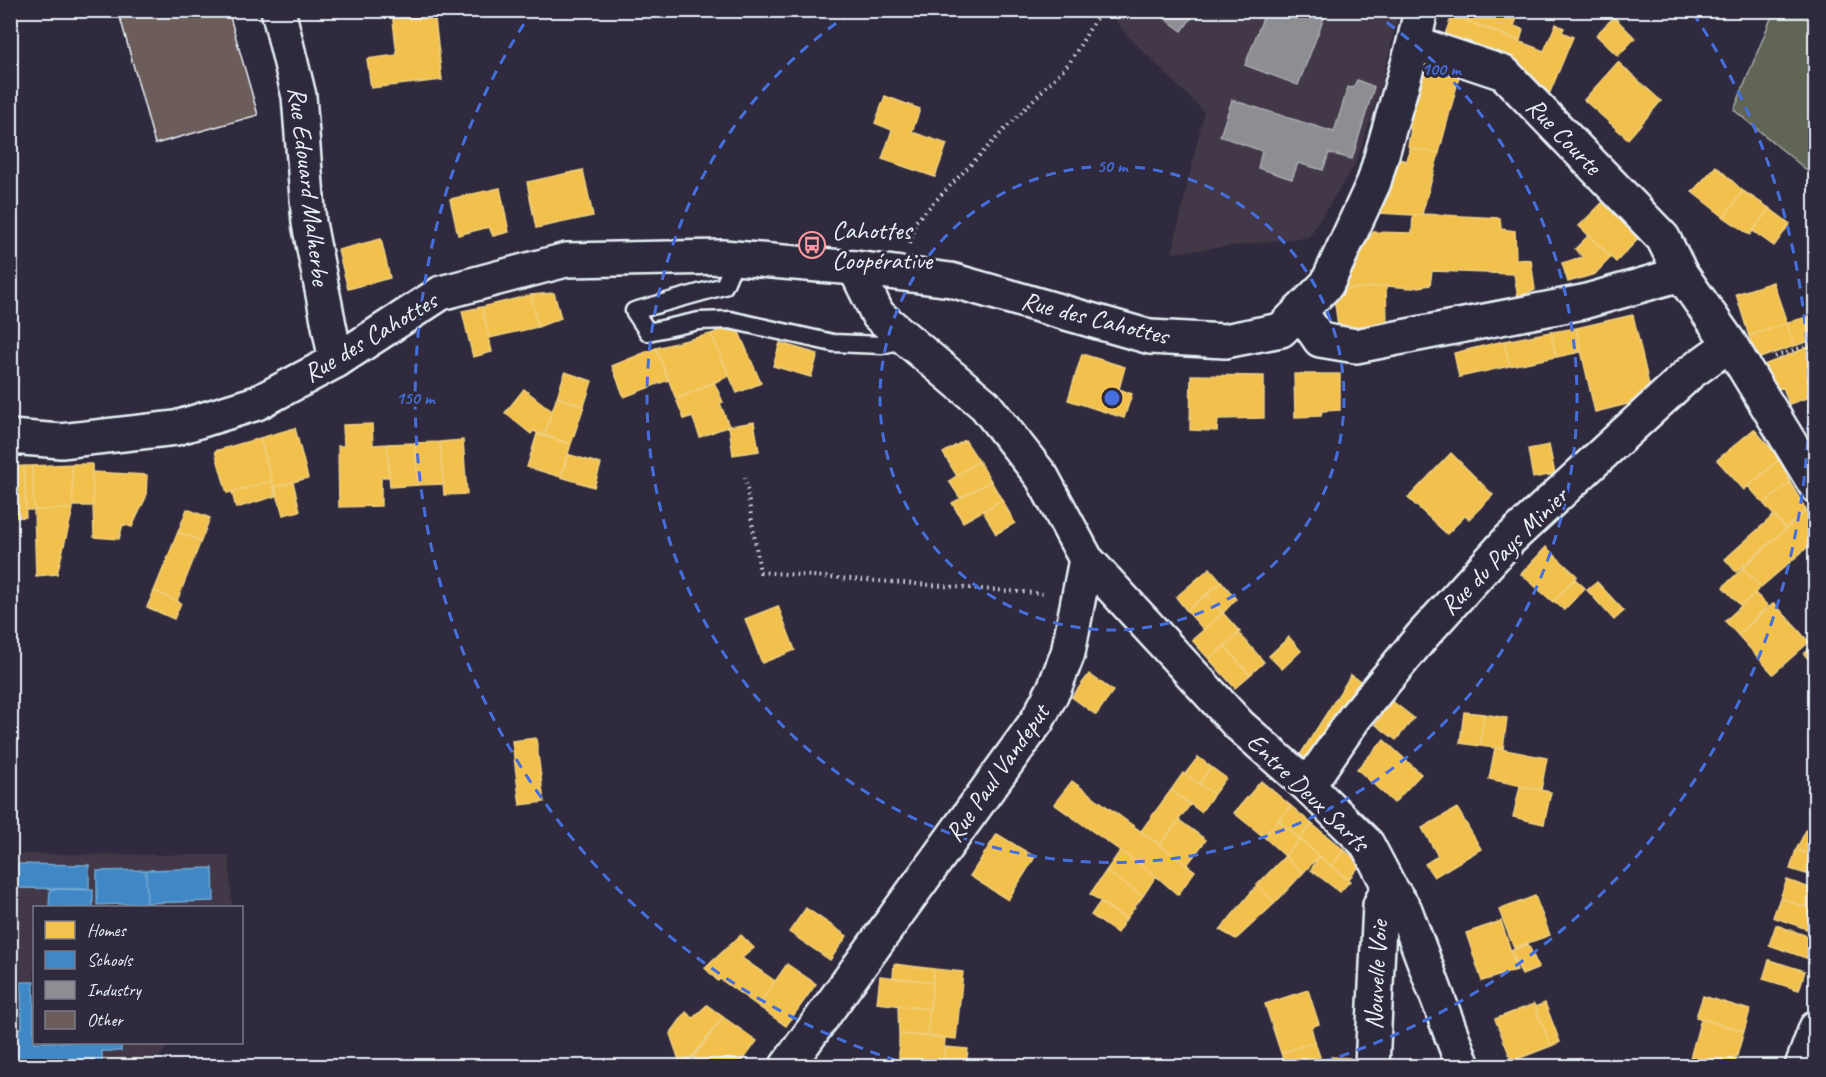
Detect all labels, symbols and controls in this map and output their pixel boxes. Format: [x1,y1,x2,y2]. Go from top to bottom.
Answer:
text: 100 m [1422,58,1462,80]
street label: Rue Edouard Malherbe [280,85,338,289]
street label: Rue Courte [1519,90,1610,183]
text: 50 m [1097,155,1129,177]
place label: Cahottes Coopérative [832,214,934,277]
bus stop icon: Cahottes Coopérative [797,230,827,260]
street label: Rue des Cahottes [297,283,445,390]
street label: Rue des Cahottes [1018,284,1174,353]
text: 150 m [396,387,436,409]
centre of rings [1102,388,1122,408]
street label: Rue du Pays Minier [1433,479,1576,622]
street label: Rue Paul Vandeput [937,696,1058,848]
street label: Entre Deux Sarts [1240,725,1378,860]
legend [33,906,243,1044]
street label: Nouvelle Voie [1357,917,1395,1030]
text: Homes [87,919,127,941]
text: Schools [87,949,134,971]
text: Industry [87,979,142,1001]
text: Other [87,1009,124,1031]

